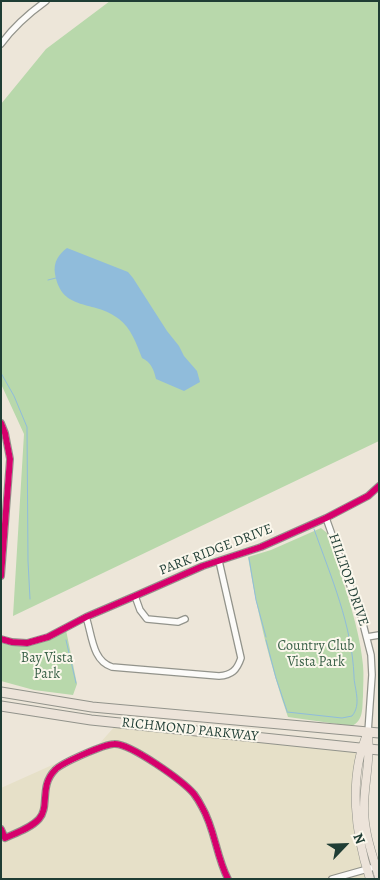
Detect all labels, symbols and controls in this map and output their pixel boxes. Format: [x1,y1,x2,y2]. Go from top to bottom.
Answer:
street label: PARK RIDGE DRIVE [157,521,275,579]
street label: HILLTOP DRIVE [324,531,372,629]
park label: Country Club Vista Park [278,639,354,672]
park label: Bay Vista Park [21,651,73,684]
street label: RICHMOND PARKWAY [121,714,259,746]
north arrow [320,820,370,870]
text: N [348,830,370,847]

